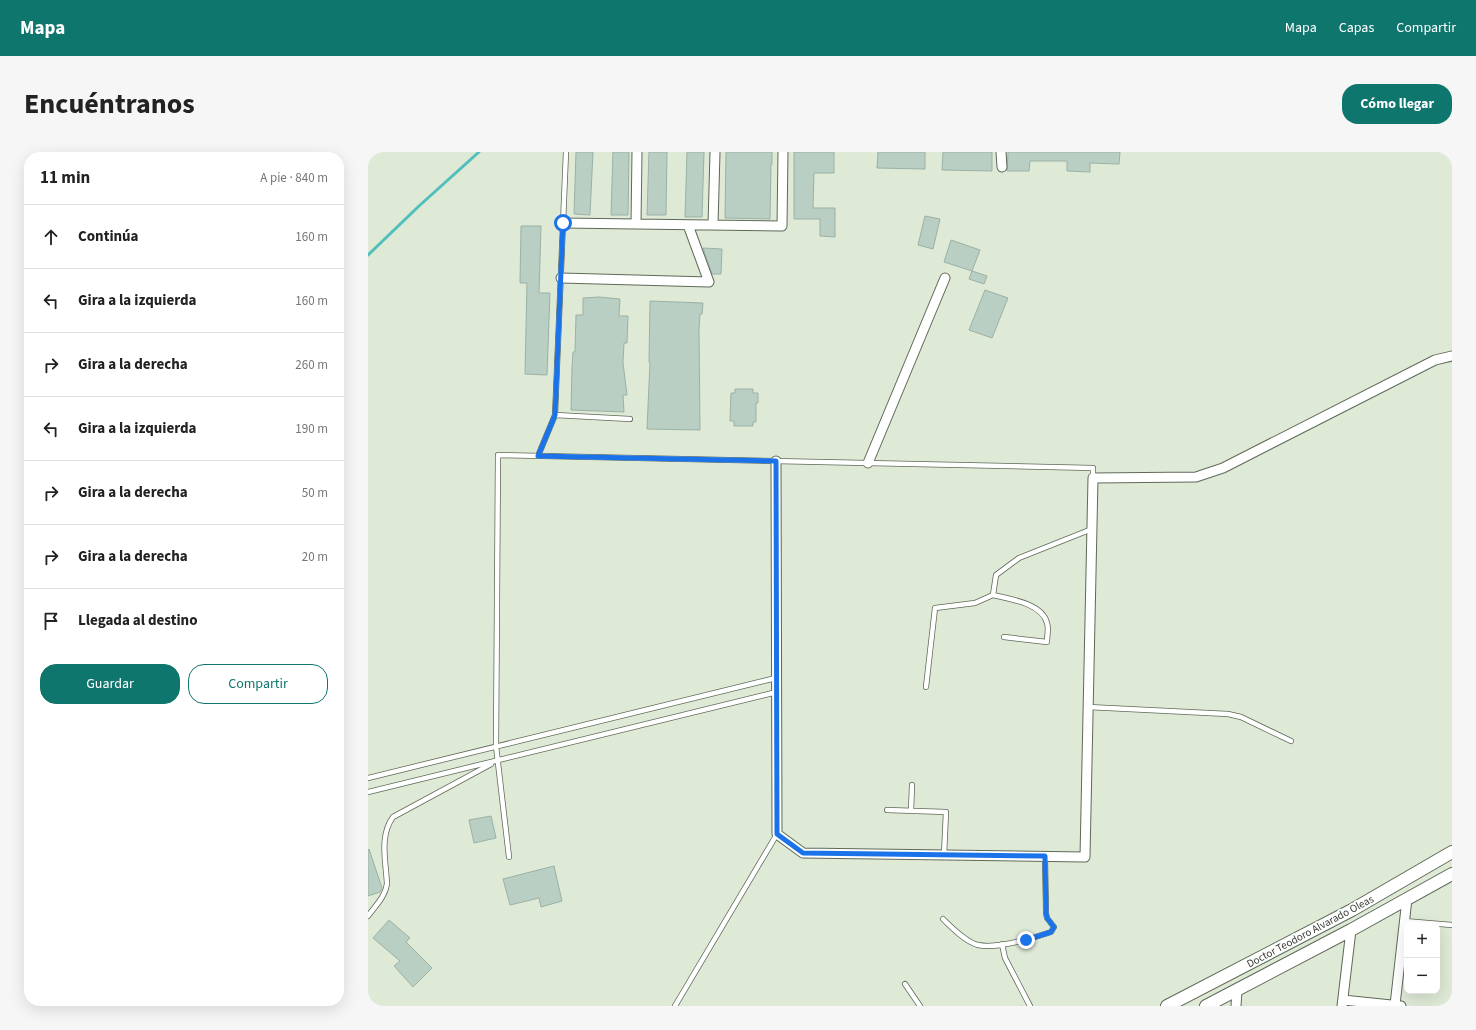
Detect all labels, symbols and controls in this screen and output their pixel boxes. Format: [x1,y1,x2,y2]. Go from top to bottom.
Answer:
text: Mapa [20,15,65,42]
text: Mapa [1285,18,1317,38]
text: Capas [1339,18,1374,38]
text: Compartir [1396,18,1456,38]
text: Encuéntranos [24,84,195,124]
button: Cómo llegar [1342,84,1452,124]
text: 11 min [40,166,90,190]
text: A pie · 840 m [260,169,328,187]
route start [554,214,572,232]
icon: ahead [40,226,62,248]
text: Continúa [78,226,139,247]
text: 160 m [295,228,328,246]
icon: left [40,290,62,312]
text: Gira a la izquierda [78,290,197,311]
text: 160 m [295,292,328,310]
icon: right [40,354,62,376]
text: Gira a la derecha [78,354,188,375]
text: 260 m [295,356,328,374]
icon: left [40,418,62,440]
text: Gira a la izquierda [78,418,197,439]
text: 190 m [295,420,328,438]
icon: right [40,482,62,504]
text: Gira a la derecha [78,482,188,503]
text: 50 m [302,484,328,502]
icon: right [40,546,62,568]
text: Gira a la derecha [78,546,188,567]
text: 20 m [302,548,328,566]
icon: arrive [40,610,62,632]
text: Llegada al destino [78,610,198,631]
button: Guardar [40,664,180,704]
button: Compartir [188,664,328,704]
street label: Doctor Teodoro Alvarado Oleas [1244,891,1377,971]
map controls [1404,922,1440,994]
button: + [1404,922,1440,958]
route end [1017,931,1035,949]
button: − [1404,958,1440,994]

